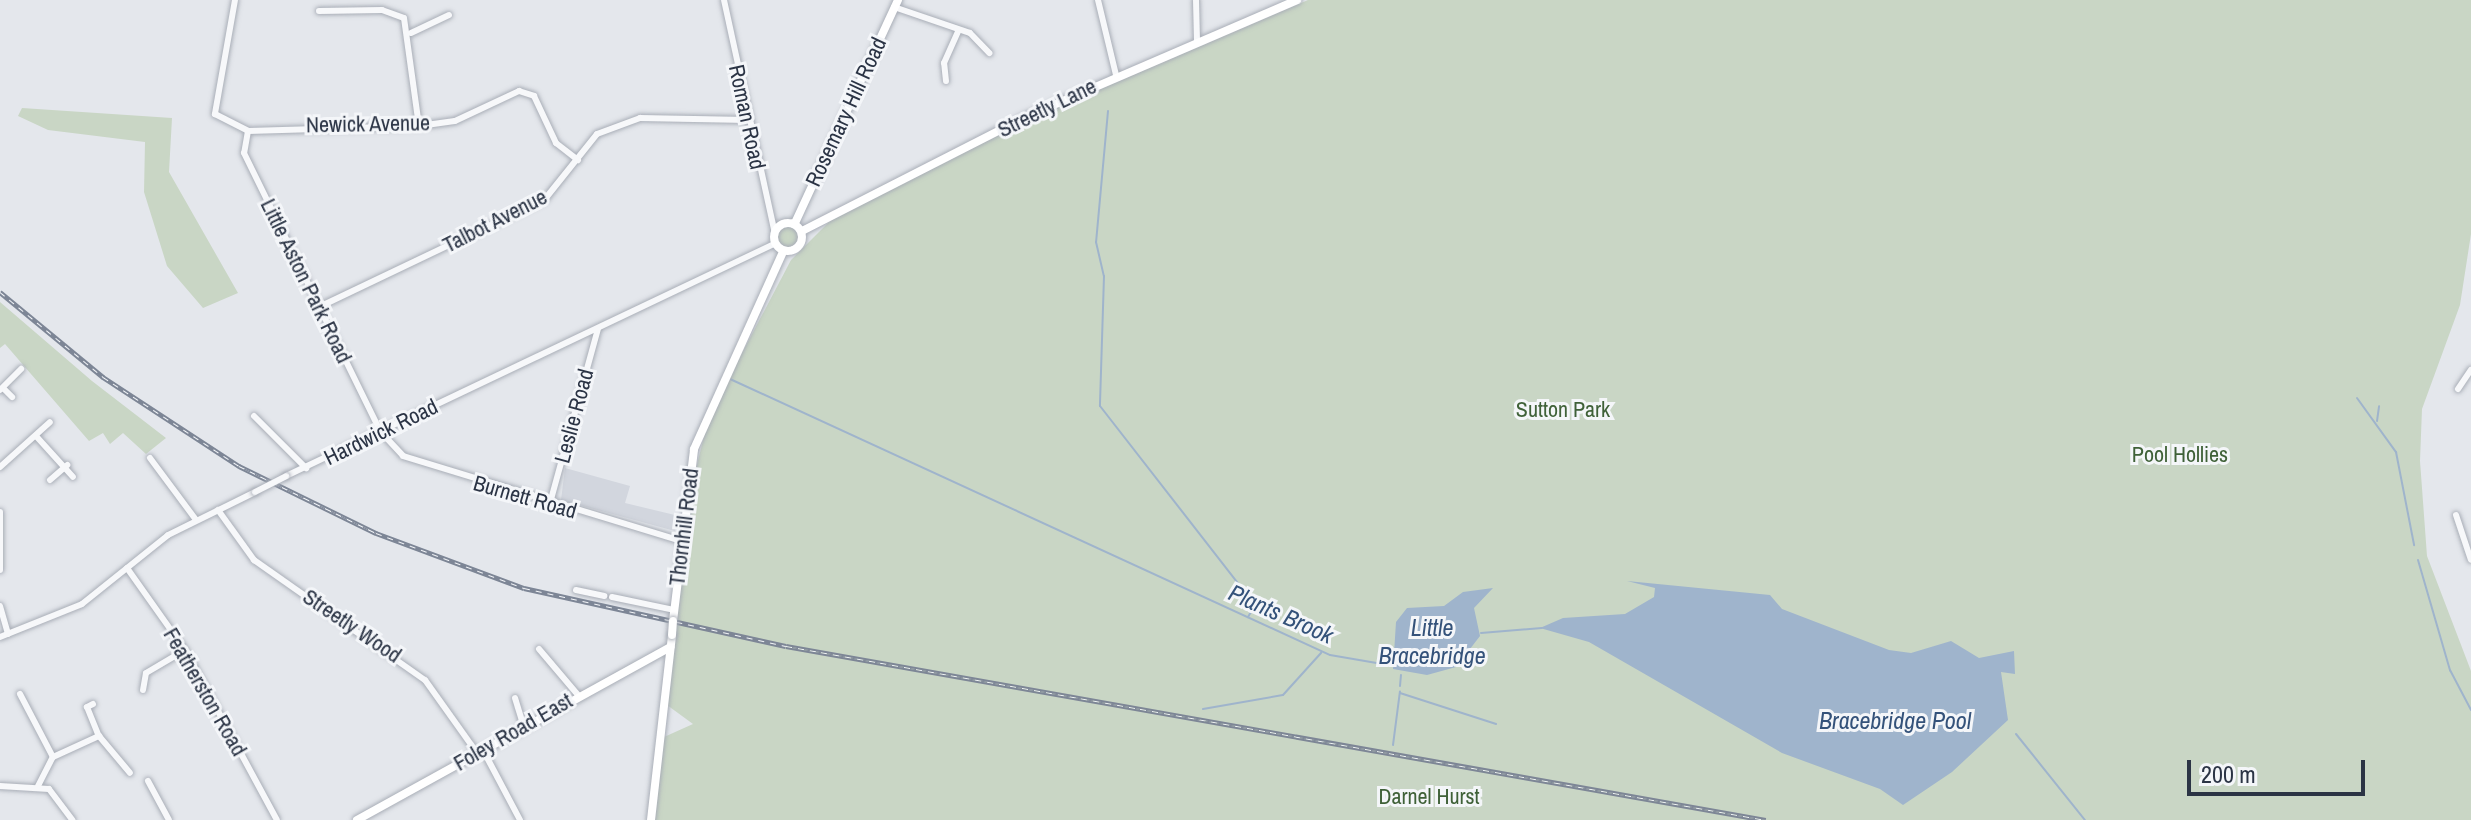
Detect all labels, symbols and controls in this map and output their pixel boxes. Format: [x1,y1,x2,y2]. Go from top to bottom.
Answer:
street label: Rosemary Hill Road [800,33,892,191]
street label: Roman Road [723,62,771,172]
street label: Streetly Lane [993,73,1101,143]
street label: Newick Avenue [305,110,431,138]
street label: Talbot Avenue [438,183,552,259]
street label: Little Aston Park Road [255,194,357,368]
street label: Leslie Road [549,366,599,466]
street label: Hardwick Road [320,393,442,471]
park label: Sutton Park [1516,397,1610,423]
park label: Pool Hollies [2132,442,2228,468]
street label: Thornhill Road [664,467,704,587]
street label: Burnett Road [470,470,580,524]
water label: Plants Brook [1224,578,1338,650]
street label: Streetly Wood [298,583,406,669]
water label: Little Bracebridge [1378,614,1486,670]
street label: Featherston Road [158,623,252,761]
street label: Foley Road East [449,687,577,777]
water label: Bracebridge Pool [1819,707,1971,735]
scale bar [2191,744,2369,794]
text: 200 m [2201,758,2256,790]
park label: Darnel Hurst [1378,784,1480,810]

